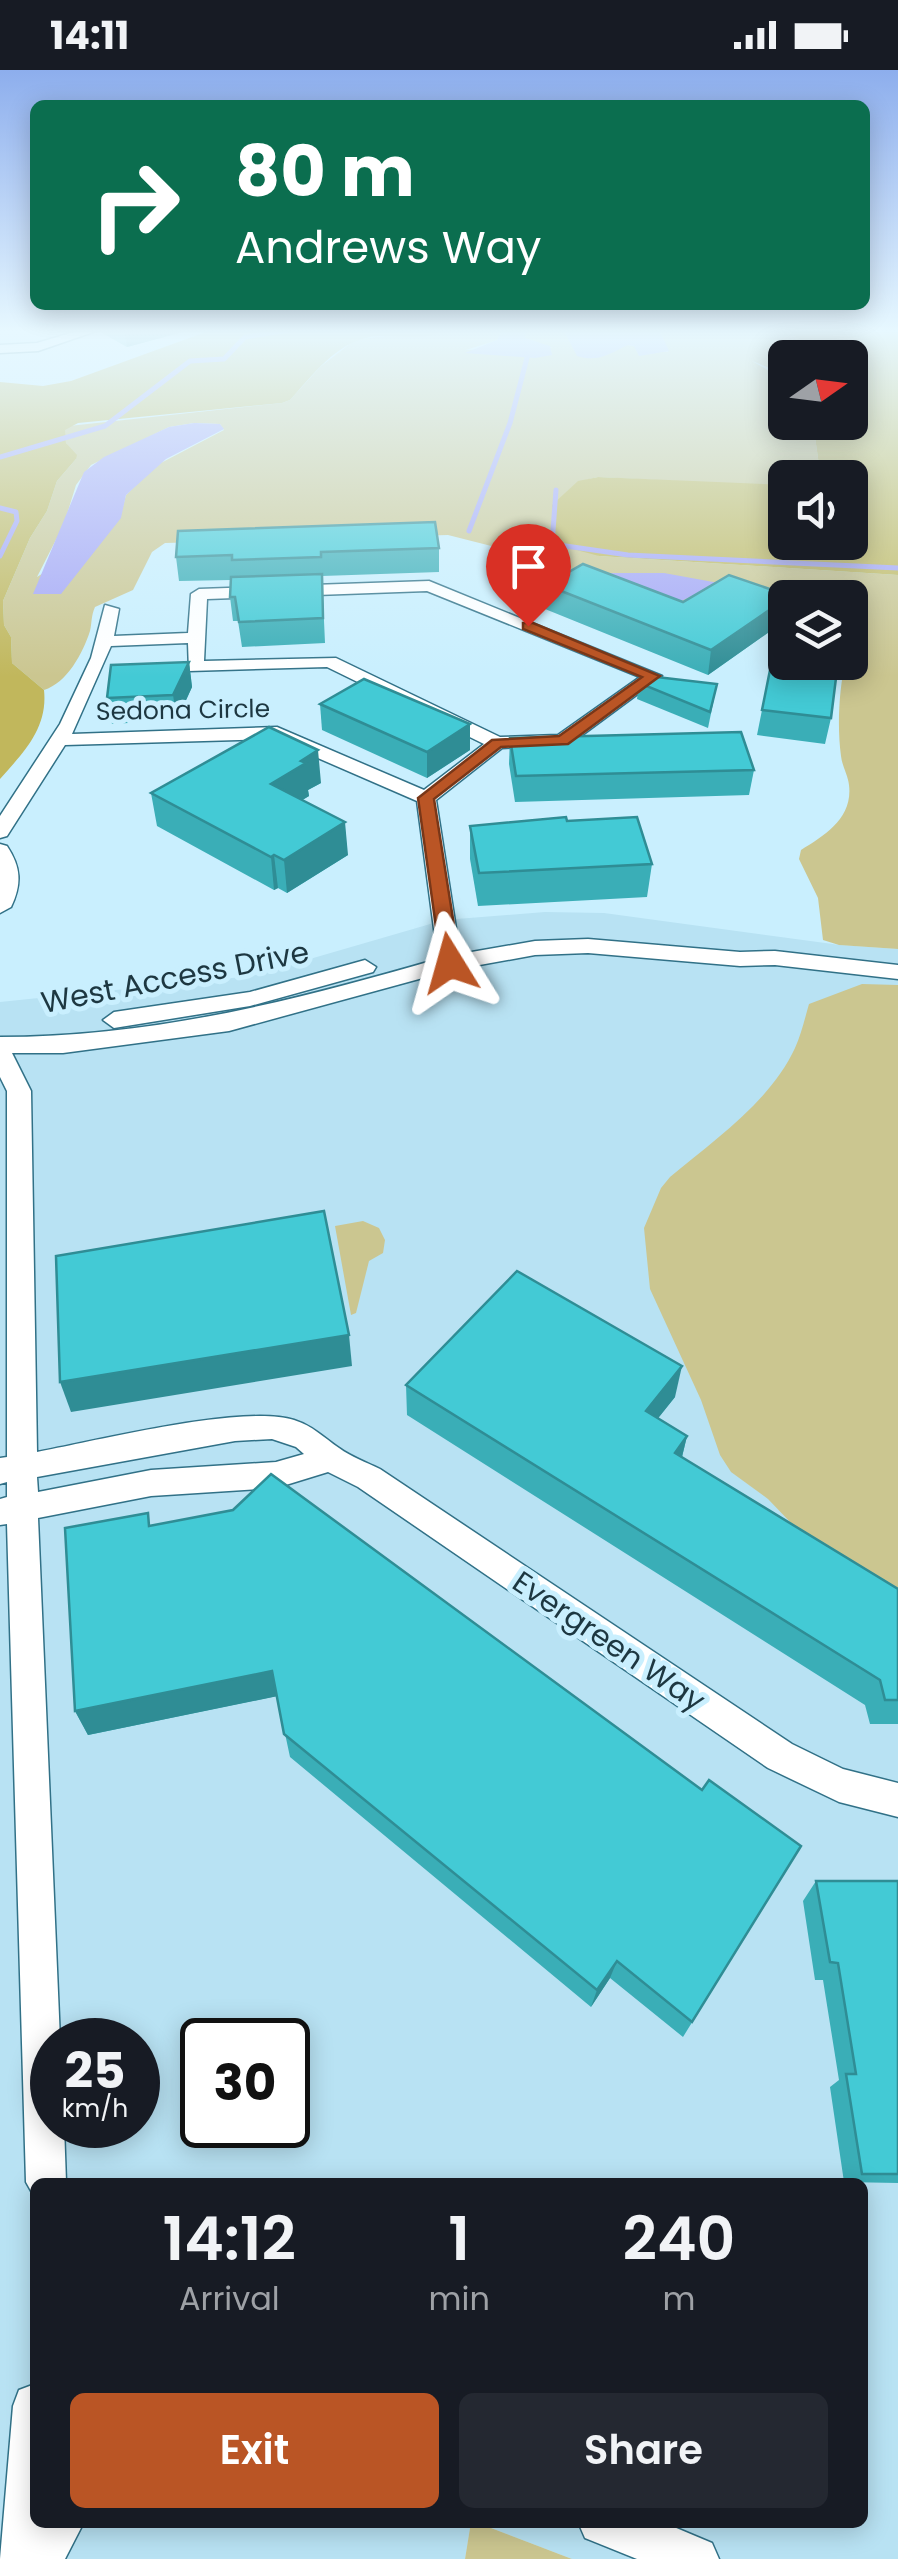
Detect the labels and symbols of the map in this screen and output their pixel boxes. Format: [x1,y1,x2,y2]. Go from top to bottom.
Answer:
north arrow [768,340,868,440]
pin [486,524,571,627]
street label: Sedona Circle [96,691,270,729]
position arrow [398,911,502,1015]
street label: West Access Drive [37,930,313,1024]
street label: Evergreen Way [504,1560,714,1722]
speed limit sign: 30 [180,2018,310,2148]

